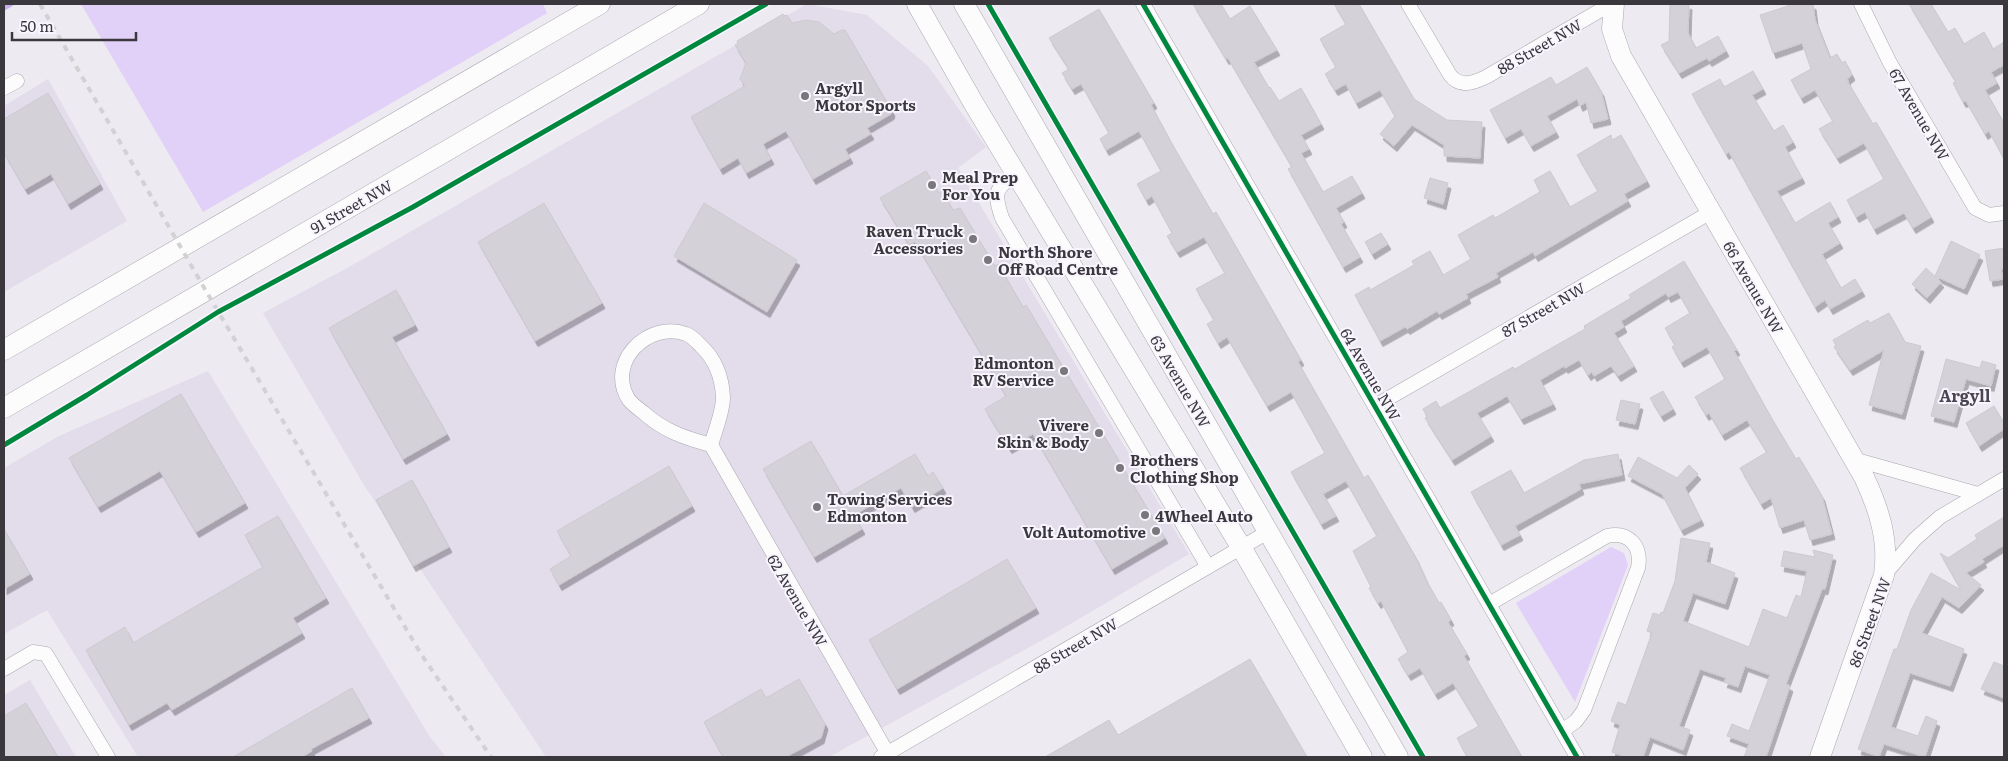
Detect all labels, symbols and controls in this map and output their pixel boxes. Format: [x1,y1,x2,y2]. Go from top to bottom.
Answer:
scale bar [12,10,136,42]
street label: 88 Street NW [1492,12,1586,80]
text: 50 m [20,14,54,37]
street label: 67 Avenue NW [1884,64,1956,165]
place label: Argyll Motor Sports [815,76,916,116]
marker: Argyll Motor Sports [799,90,811,102]
place label: Meal Prep For You [942,165,1018,205]
street label: 91 Street NW [306,173,397,239]
marker: Meal Prep For You [926,179,938,191]
place label: Raven Truck Accessories [866,219,964,259]
marker: Raven Truck Accessories [967,233,979,245]
street label: 66 Avenue NW [1718,236,1790,338]
place label: North Shore Off Road Centre [998,240,1119,280]
marker: North Shore Off Road Centre [982,254,994,266]
street label: 87 Street NW [1497,275,1590,342]
street label: 64 Avenue NW [1335,323,1407,425]
street label: 63 Avenue NW [1145,330,1217,432]
place label: Edmonton RV Service [972,351,1055,391]
marker: Edmonton RV Service [1058,365,1070,377]
district label: Argyll [1939,383,1991,407]
place label: Vivere Skin & Body [997,413,1090,453]
marker: Vivere Skin & Body [1093,427,1105,439]
place label: Brothers Clothing Shop [1130,448,1239,488]
marker: Brothers Clothing Shop [1114,462,1126,474]
place label: Towing Services Edmonton [827,487,953,527]
marker: Towing Services Edmonton [811,501,823,513]
place label: 4Wheel Auto [1155,504,1253,527]
marker: 4Wheel Auto [1139,509,1151,521]
place label: Volt Automotive [1023,520,1147,543]
marker: Volt Automotive [1150,525,1162,537]
street label: 62 Avenue NW [762,550,834,651]
street label: 86 Street NW [1842,573,1896,670]
street label: 88 Street NW [1028,611,1122,679]

